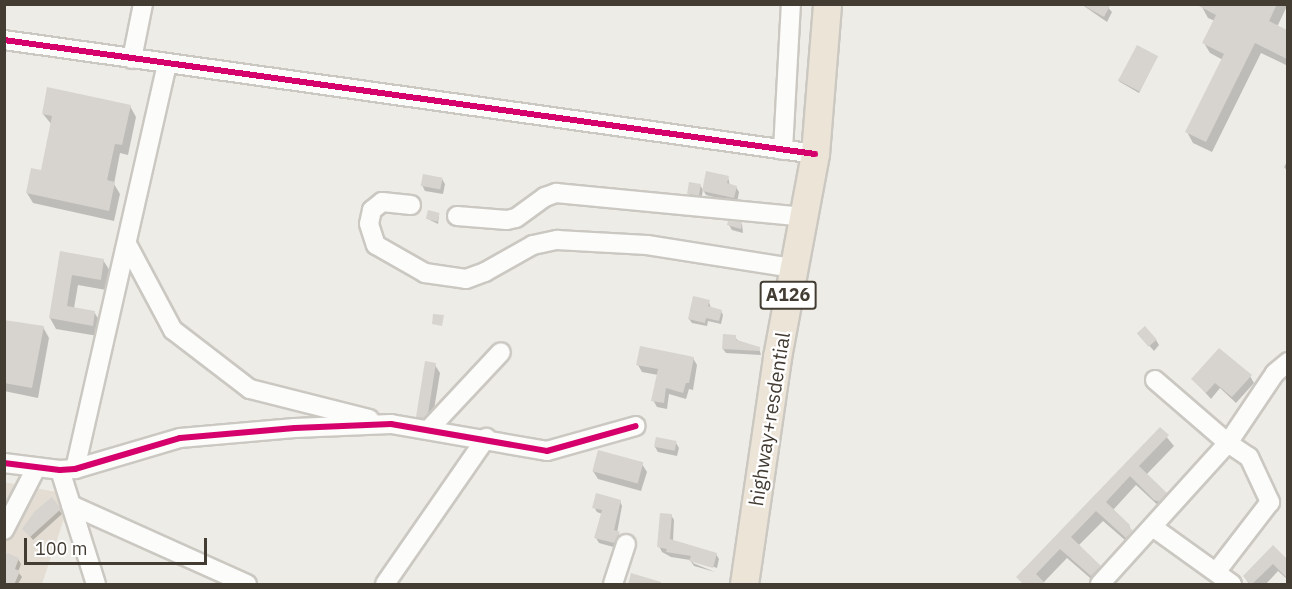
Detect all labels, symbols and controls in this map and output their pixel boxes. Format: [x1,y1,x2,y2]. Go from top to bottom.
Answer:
road number: A126 [760,280,816,310]
street label: highway+resdential [743,330,795,508]
scale bar [27,526,210,564]
text: 100 m [35,537,87,560]

